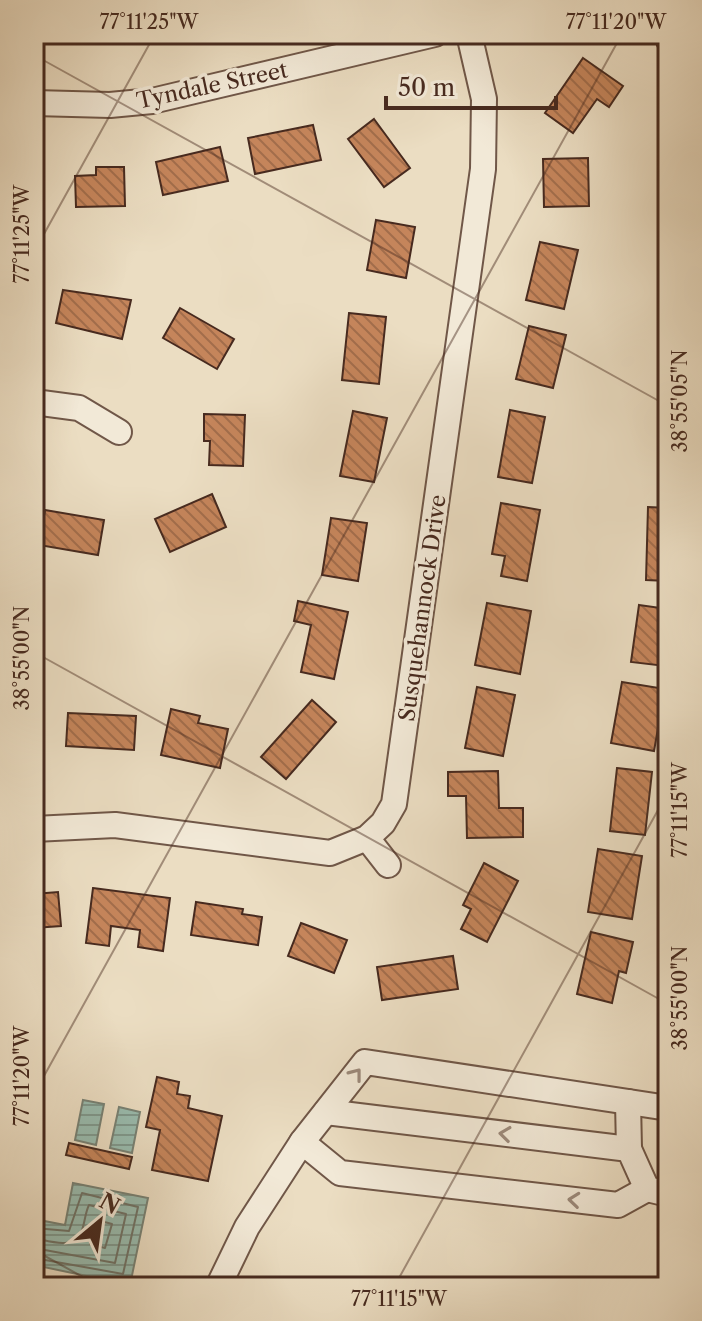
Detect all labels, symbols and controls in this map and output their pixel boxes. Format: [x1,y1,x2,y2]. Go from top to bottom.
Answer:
text: 77°11'25"W [100,10,200,34]
text: 77°11'20"W [566,10,667,34]
street label: Tyndale Street [134,56,290,115]
scale bar [386,60,556,110]
text: 50 m [398,73,455,102]
text: 77°11'25"W [10,183,34,283]
text: 38°55'05"N [668,350,692,452]
street label: Susquehannock Drive [393,493,452,723]
text: 38°55'00"N [10,606,34,710]
text: 77°11'15"W [668,761,692,858]
text: 38°55'00"N [668,946,692,1050]
text: 77°11'20"W [10,1025,34,1126]
one-way arrow [346,1068,360,1083]
one-way arrow [498,1126,512,1143]
north arrow [60,1181,140,1261]
text: N [95,1188,124,1220]
one-way arrow [567,1192,580,1209]
text: 77°11'15"W [351,1287,448,1311]

